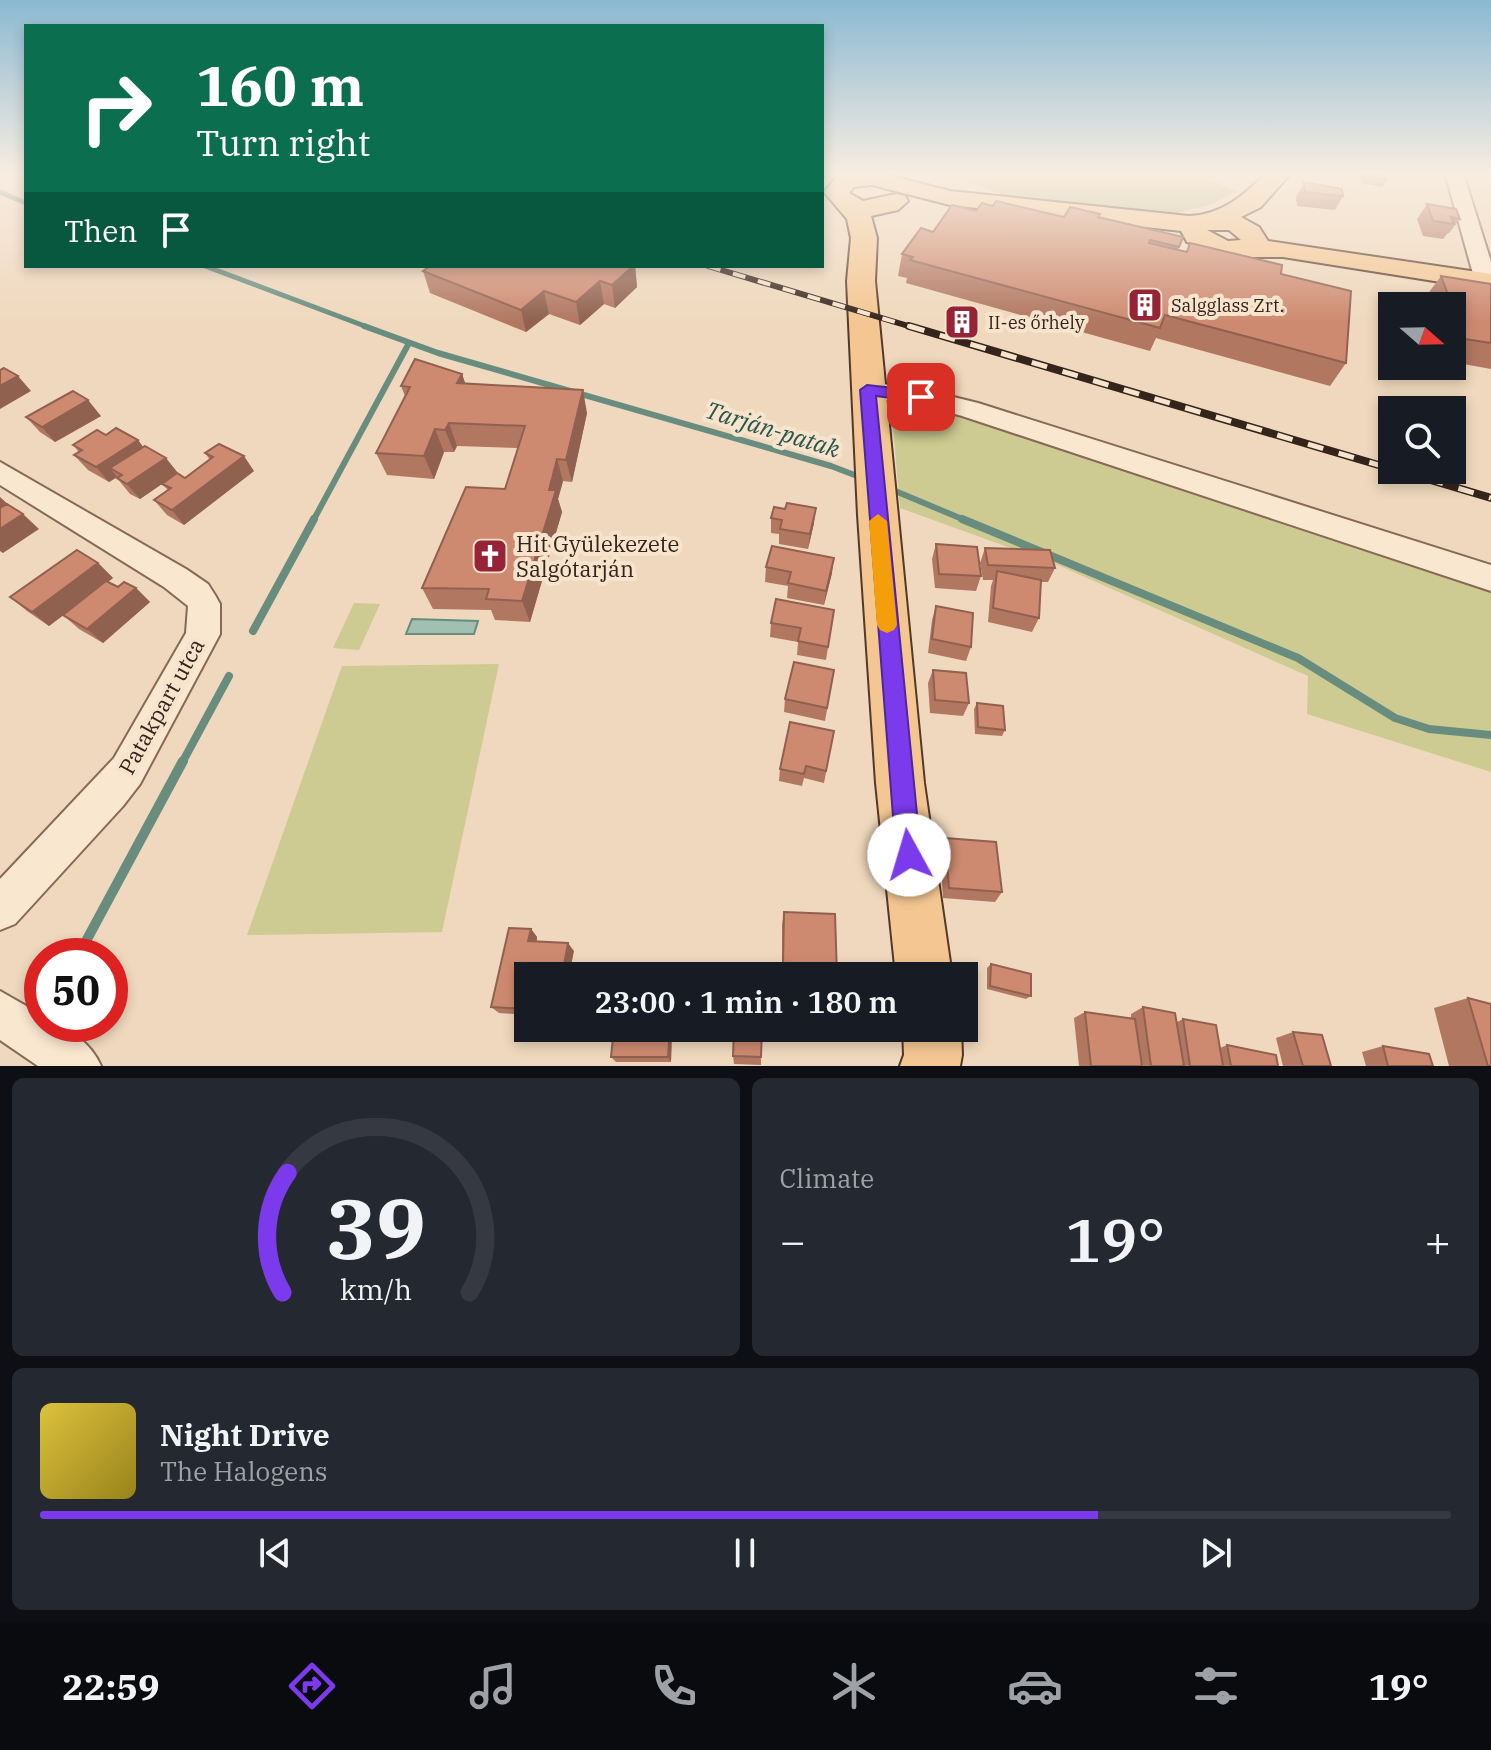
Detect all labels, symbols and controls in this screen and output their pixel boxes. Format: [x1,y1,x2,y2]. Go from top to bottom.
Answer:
text: 160 m [196,49,364,121]
icon: right [64,56,168,160]
text: Turn right [196,119,370,166]
icon: arrive [154,208,198,252]
text: Then [64,211,138,250]
building icon: Salgglass Zrt. [1126,286,1164,324]
north arrow [1378,292,1466,380]
map controls [1378,292,1466,484]
place label: Salgglass Zrt. [1171,294,1284,317]
building icon: II-es őrhely [943,303,981,341]
place label: II-es őrhely [988,311,1085,334]
pin [887,363,955,431]
icon: arrive [899,375,943,419]
water label: Tarján-patak [702,393,844,465]
button: search [1378,396,1466,484]
place label: Hit Gyülekezete Salgótarján [516,529,679,583]
church icon: Hit Gyülekezete Salgótarján [471,537,509,575]
street label: Patakpart utca [112,633,210,779]
position arrow [867,813,951,897]
speed limit sign: 50 [24,938,128,1042]
text: 23:00 · 1 min · 180 m [595,982,897,1021]
text: Climate [780,1161,874,1195]
text: 39 [326,1174,426,1282]
text: 19° [1065,1200,1165,1279]
text: − [780,1212,806,1269]
text: + [1425,1212,1451,1269]
text: km/h [340,1271,412,1308]
text: Night Drive [160,1415,330,1454]
text: The Halogens [160,1454,328,1488]
icon: previous [253,1531,297,1575]
icon: pause [723,1531,767,1575]
icon: next [1194,1531,1238,1575]
icon: directions [284,1658,340,1714]
icon: music [465,1658,521,1714]
icon: phone [646,1658,702,1714]
icon: climate [826,1658,882,1714]
icon: car [1007,1658,1063,1714]
icon: filters [1188,1658,1244,1714]
text: 22:59 [62,1663,160,1710]
text: 19° [1368,1663,1429,1710]

